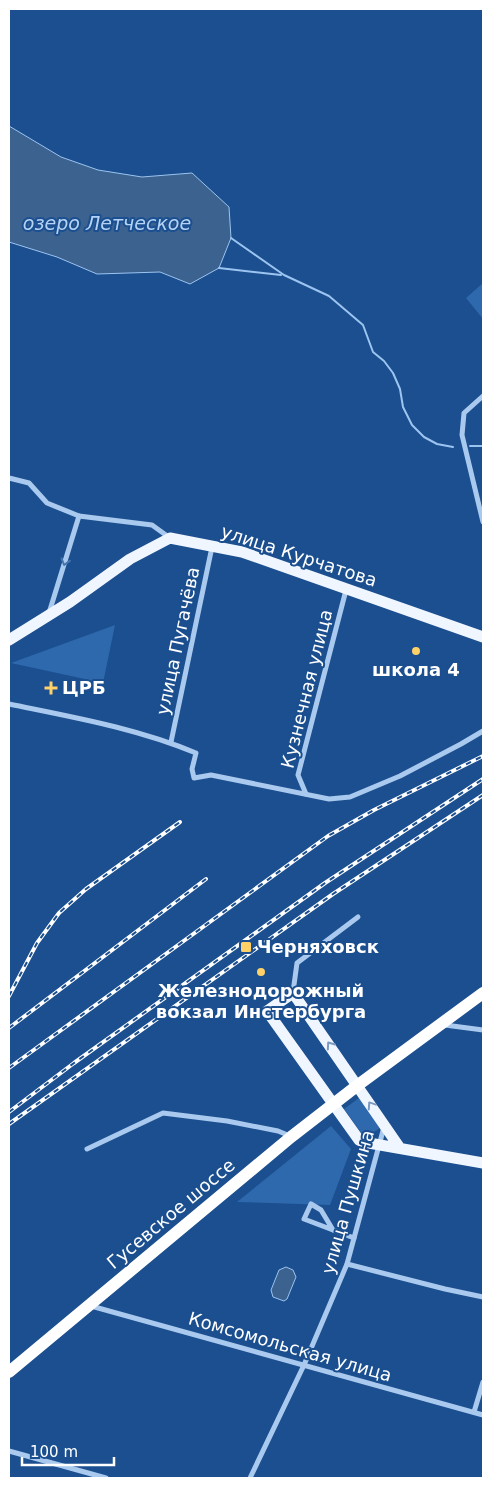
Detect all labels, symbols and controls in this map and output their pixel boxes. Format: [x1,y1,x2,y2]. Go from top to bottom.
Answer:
water label: озеро Летческое [23,212,191,234]
street label: улица Курчатова [219,520,380,591]
one-way arrow [61,558,71,566]
street label: улица Пугачёва [152,565,203,717]
street label: Кузнечная улица [277,607,336,770]
marker: школа 4 [410,645,422,657]
place label: школа 4 [372,659,460,680]
place label: ЦРБ [62,677,106,698]
marker: ЦРБ [44,681,58,695]
place label: Черняховск [257,936,379,957]
marker: Черняховск [239,940,253,954]
marker: Железнодорожный вокзал Инстербурга [255,966,267,978]
place label: Железнодорожный вокзал Инстербурга [156,980,366,1022]
one-way arrow [327,1041,336,1051]
one-way arrow [368,1101,377,1110]
street label: улица Пушкина [317,1127,378,1276]
street label: Гусевское шоссе [103,1154,239,1273]
street label: Комсомольская улица [186,1307,394,1386]
scale bar [22,1434,115,1466]
text: 100 m [30,1443,78,1461]

